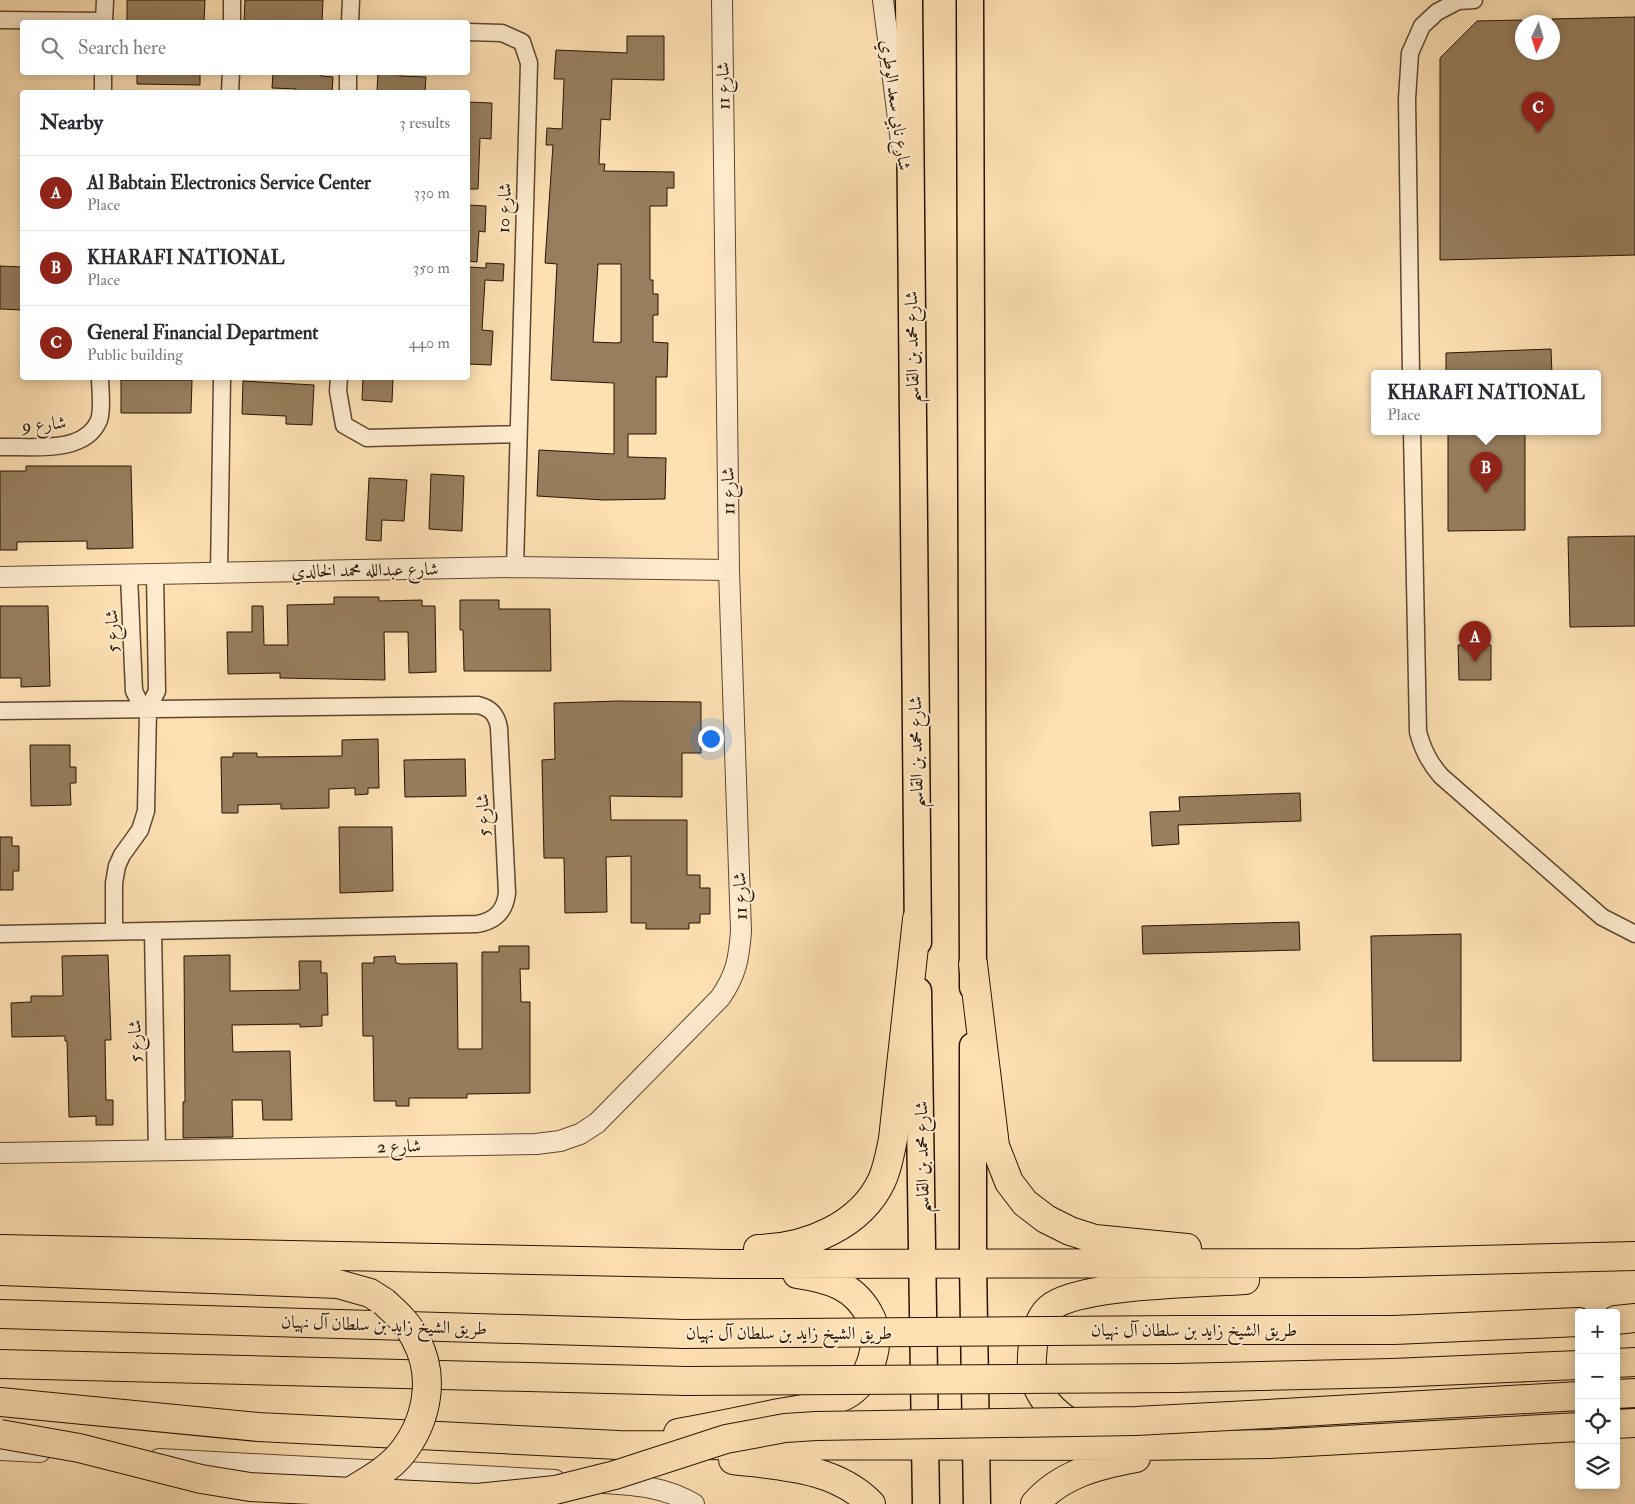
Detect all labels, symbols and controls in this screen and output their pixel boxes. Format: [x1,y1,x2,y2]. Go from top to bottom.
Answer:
north arrow [1515,15,1560,60]
search box [20,20,470,75]
icon: search [38,34,66,62]
text: Search here [78,36,166,60]
street label: شارع نابي سعد الوطري [872,38,916,172]
street label: شارع 11 [712,62,738,110]
pin: C [1522,92,1554,133]
text: Nearby [40,109,103,136]
text: 3 results [399,113,450,133]
text: Al Babtain Electronics Service Center [87,171,371,195]
street label: شارع 10 [492,182,520,234]
text: A [51,183,61,203]
text: 330 m [414,183,450,203]
text: Place [87,195,120,215]
text: KHARAFI NATIONAL [87,246,285,270]
text: B [51,258,61,278]
text: 350 m [413,258,450,278]
text: Place [87,270,120,290]
street label: شارع محمد بن القاسم [900,291,931,403]
text: General Financial Department [87,321,319,345]
text: C [50,333,62,353]
text: 440 m [409,333,450,353]
text: Public building [87,345,183,365]
popup [1371,370,1601,435]
text: KHARAFI NATIONAL [1387,381,1585,405]
text: Place [1387,405,1420,425]
street label: شارع 9 [19,411,67,441]
pin: B [1470,452,1502,493]
street label: شارع 11 [717,467,743,515]
street label: شارع عبدالله محمد الخالدي [291,558,439,586]
street label: شارع 5 [100,609,128,653]
pin: A [1459,621,1491,662]
street label: شارع محمد بن القاسم [904,696,935,808]
your location [698,726,724,752]
street label: شارع 5 [471,793,499,837]
street label: شارع 11 [728,872,756,920]
street label: شارع 5 [124,1019,150,1063]
street label: شارع محمد بن القاسم [910,1101,941,1213]
street label: شارع 2 [377,1135,421,1161]
map controls [1575,1309,1620,1489]
button: + [1575,1309,1620,1354]
street label: طريق الشيخ زايد بن سلطان آل نهيان [280,1310,487,1345]
street label: طريق الشيخ زايد بن سلطان آل نهيان [1091,1319,1297,1346]
street label: طريق الشيخ زايد بن سلطان آل نهيان [686,1322,892,1349]
button: − [1575,1354,1620,1399]
button: locate [1575,1399,1620,1444]
button: layers [1575,1444,1620,1489]

